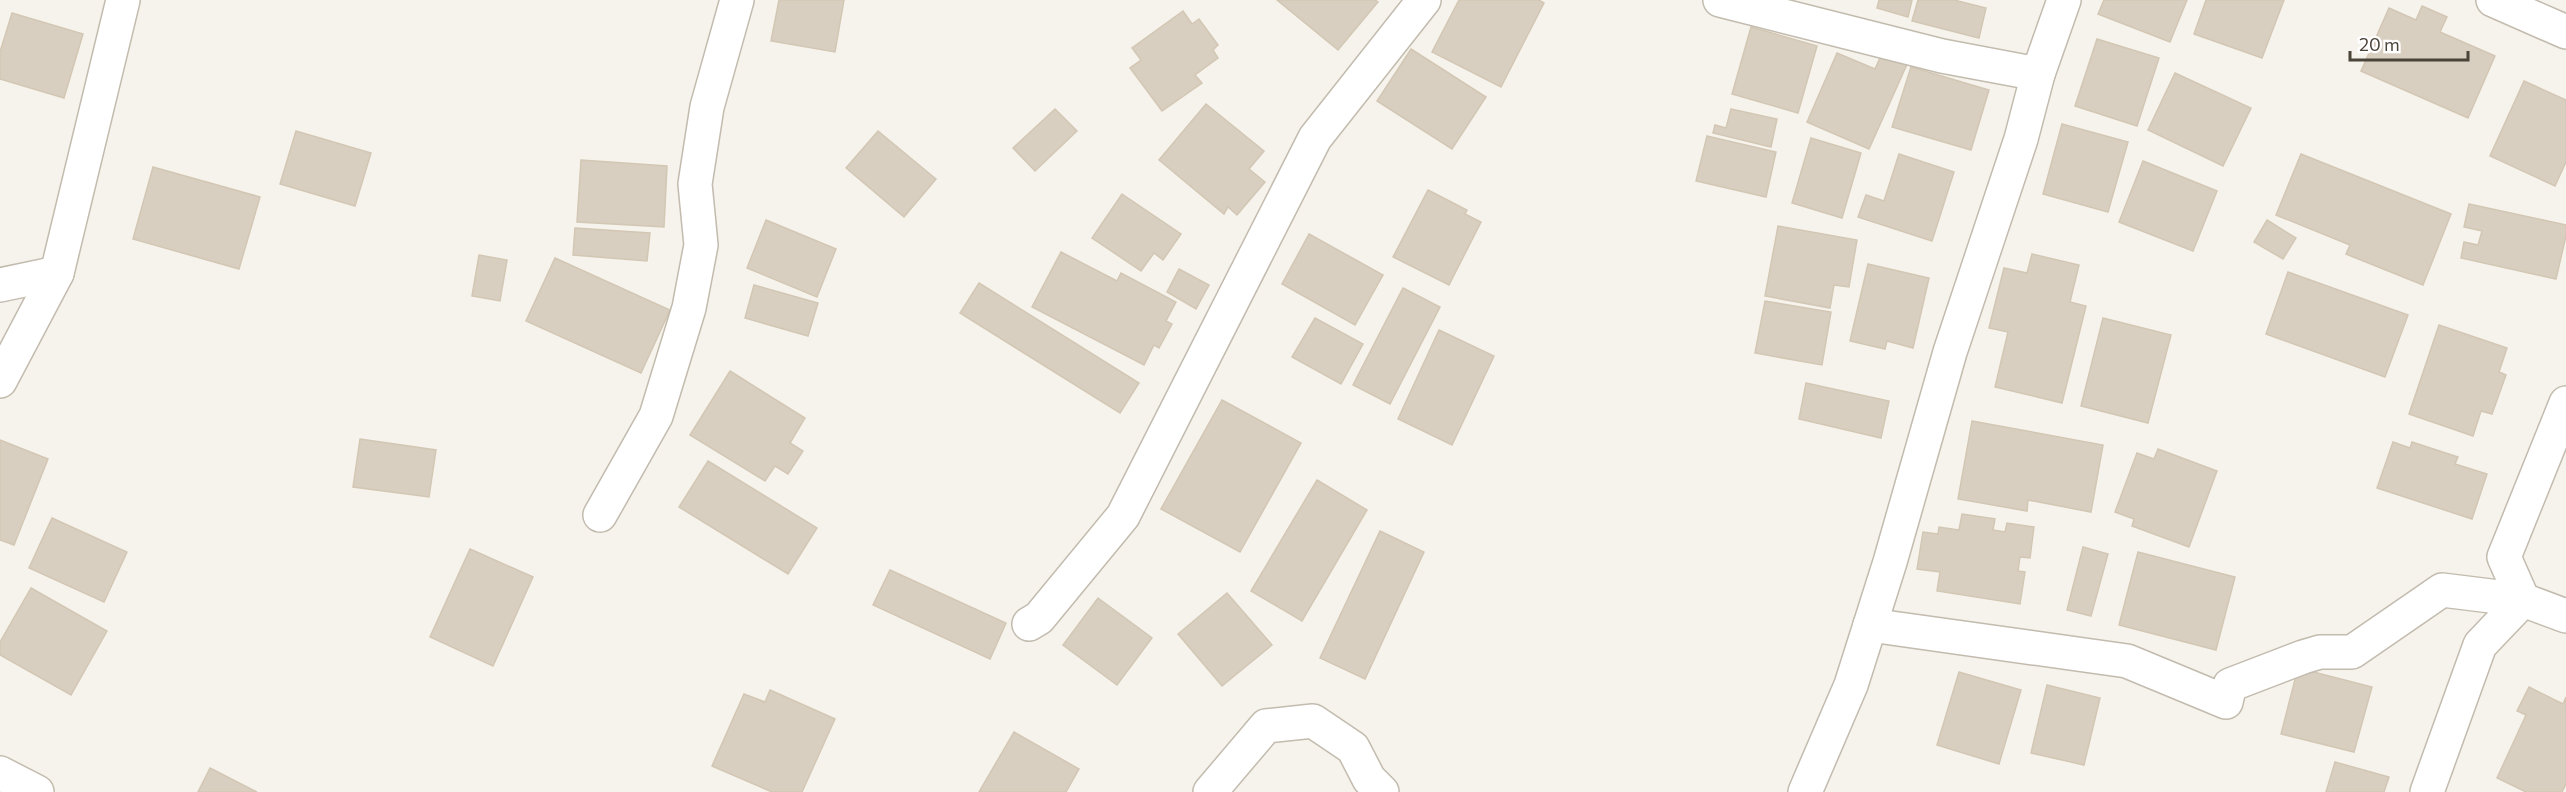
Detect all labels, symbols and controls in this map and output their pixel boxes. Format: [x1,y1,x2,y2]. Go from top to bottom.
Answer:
scale bar [2350,24,2468,62]
text: 20 m [2359,33,2400,55]

